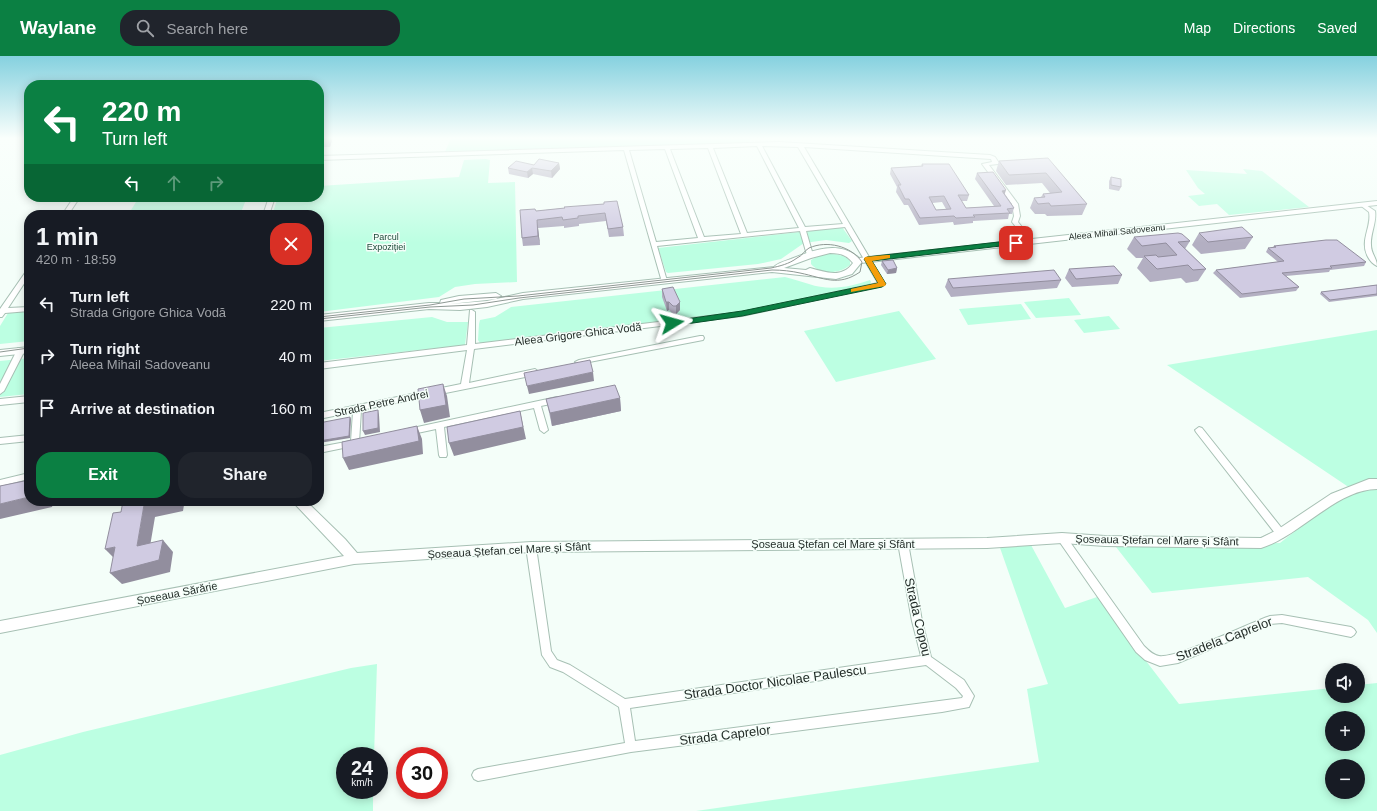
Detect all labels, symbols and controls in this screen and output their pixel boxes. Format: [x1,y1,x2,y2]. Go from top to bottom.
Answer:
search box [120,10,400,46]
text: Waylane [20,17,96,38]
icon: search [134,17,156,39]
text: Search here [166,20,248,37]
text: Map [1184,20,1211,36]
text: Directions [1233,20,1295,36]
text: Saved [1317,20,1357,36]
icon: left [36,96,88,148]
text: 220 m [102,96,181,127]
text: Turn left [102,129,167,149]
icon: left [121,172,143,194]
icon: ahead [163,172,185,194]
icon: right [205,172,227,194]
street label: Aleea Mihail Sadoveanu [1068,222,1166,242]
text: 1 min [36,223,99,250]
button: close [270,223,312,265]
pin [999,226,1033,260]
park label: Parcul Expoziției [367,232,405,252]
icon: arrive [1005,232,1027,254]
text: 420 m · 18:59 [36,252,116,267]
text: Turn left [70,288,129,305]
icon: left [36,293,58,315]
text: 220 m [270,296,312,313]
position arrow [651,302,693,344]
text: Strada Grigore Ghica Vodă [70,305,226,320]
street label: Aleea Grigore Ghica Vodă [514,320,643,348]
text: Turn right [70,340,140,357]
icon: right [36,345,58,367]
text: 40 m [279,348,312,365]
text: Aleea Mihail Sadoveanu [70,357,210,372]
street label: Strada Petre Andrei [333,387,429,419]
icon: arrive [36,397,58,419]
text: Arrive at destination [70,400,215,417]
text: 160 m [270,400,312,417]
button: Exit [36,452,170,498]
button: Share [178,452,312,498]
street label: Șoseaua Ștefan cel Mare și Sfânt [1075,533,1239,547]
street label: Șoseaua Ștefan cel Mare și Sfânt [751,538,915,550]
street label: Șoseaua Ștefan cel Mare și Sfânt [427,540,591,560]
street label: Strada Copou [902,576,934,658]
street label: Șoseaua Sărărie [136,579,218,607]
street label: Stradela Caprelor [1174,614,1275,664]
street label: Strada Doctor Nicolae Paulescu [683,662,867,702]
map controls [1325,663,1365,799]
button: sound [1325,663,1365,703]
button: + [1325,711,1365,751]
street label: Strada Caprelor [679,722,772,748]
speed limit sign: 30 [396,747,448,799]
text: 24 [351,757,373,779]
button: − [1325,759,1365,799]
text: km/h [351,777,373,788]

